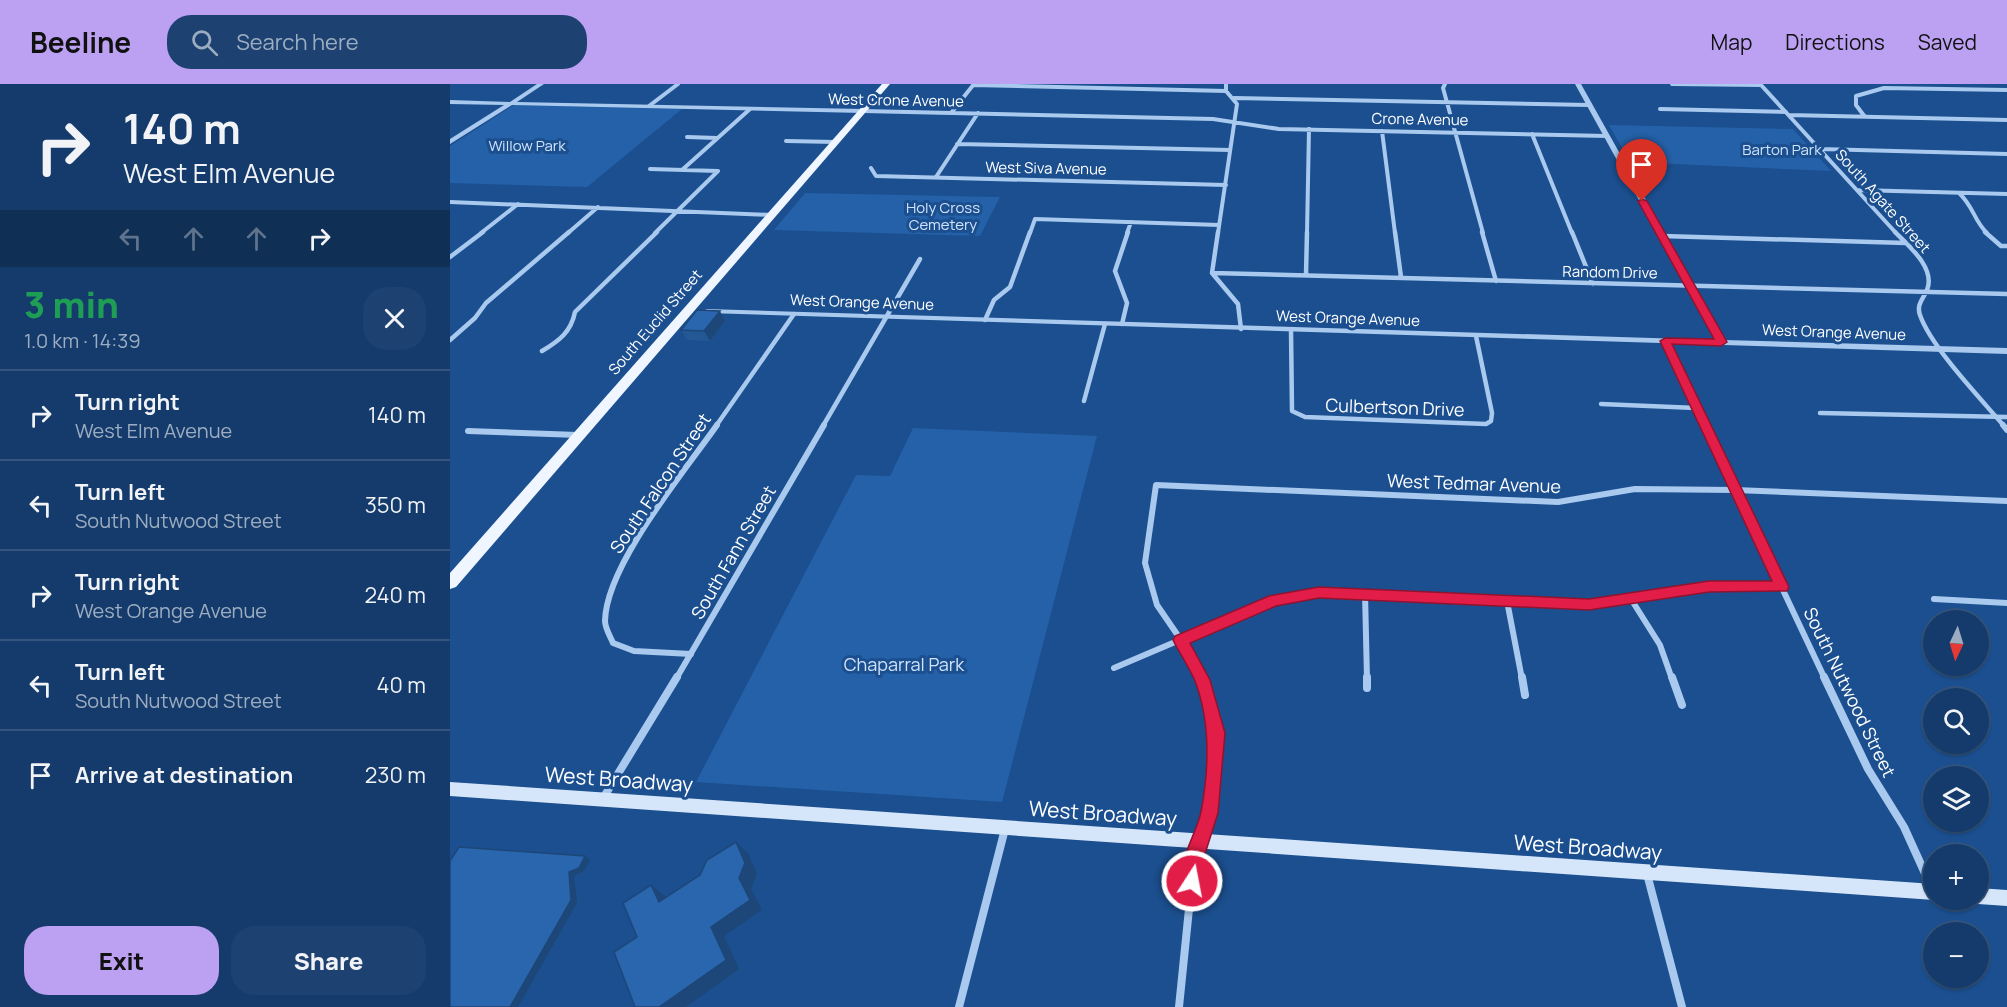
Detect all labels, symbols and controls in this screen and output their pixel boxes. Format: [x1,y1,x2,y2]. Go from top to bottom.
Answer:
search box [167,15,587,69]
text: Beeline [30,23,131,61]
icon: search [188,26,221,59]
text: Search here [236,27,359,57]
text: Map [1711,28,1752,56]
text: Directions [1785,28,1885,56]
text: Saved [1918,28,1977,56]
street label: West Crone Avenue [828,88,964,112]
text: 140 m [123,99,241,157]
icon: right [24,108,102,186]
street label: Crone Avenue [1371,108,1469,130]
park label: Willow Park [488,135,566,156]
pin [1616,139,1667,201]
park label: Barton Park [1742,139,1822,160]
street label: South Agate Street [1831,144,1935,258]
icon: arrive [1625,148,1658,181]
text: West Elm Avenue [123,154,335,191]
street label: West Siva Avenue [985,156,1107,180]
park label: Holy Cross Cemetery [906,197,980,235]
icon: left [114,222,147,255]
icon: ahead [177,222,210,255]
icon: ahead [240,222,273,255]
icon: right [303,222,336,255]
street label: Random Drive [1562,261,1658,283]
street label: South Euclid Street [603,265,707,379]
text: 3 min [24,280,119,329]
button: close [363,287,426,350]
street label: West Orange Avenue [790,289,935,315]
street label: West Orange Avenue [1276,305,1421,331]
street label: West Orange Avenue [1762,319,1907,345]
text: 1.0 km · 14:39 [24,327,141,354]
text: Turn right [75,387,180,417]
street label: Culbertson Drive [1325,393,1465,421]
icon: right [24,399,57,432]
text: 140 m [368,400,426,430]
street label: South Falcon Street [604,408,716,558]
text: West Elm Avenue [75,417,232,444]
street label: West Tedmar Avenue [1387,468,1561,498]
text: Turn left [75,477,165,507]
street label: South Fann Street [685,481,781,623]
icon: left [24,489,57,522]
text: 350 m [365,490,426,520]
text: South Nutwood Street [75,507,282,534]
text: Turn right [75,567,180,597]
icon: right [24,579,57,612]
text: 240 m [364,580,426,610]
text: West Orange Avenue [75,597,267,624]
street label: South Nutwood Street [1798,603,1902,781]
north arrow [1923,610,1989,676]
map controls [1923,610,1989,988]
park label: Chaparral Park [844,652,965,676]
text: Turn left [75,657,165,687]
icon: left [24,669,57,702]
text: 40 m [377,670,426,700]
text: South Nutwood Street [75,687,282,714]
button: search [1923,688,1989,754]
icon: arrive [24,759,57,792]
text: Arrive at destination [75,760,293,790]
text: 230 m [365,760,426,790]
street label: West Broadway [544,760,694,798]
button: layers [1923,766,1989,832]
street label: West Broadway [1028,794,1178,832]
street label: West Broadway [1513,828,1663,866]
button: + [1923,844,1989,910]
position arrow [1160,849,1224,913]
button: − [1923,922,1989,988]
button: Exit [24,926,219,995]
button: Share [231,926,426,995]

